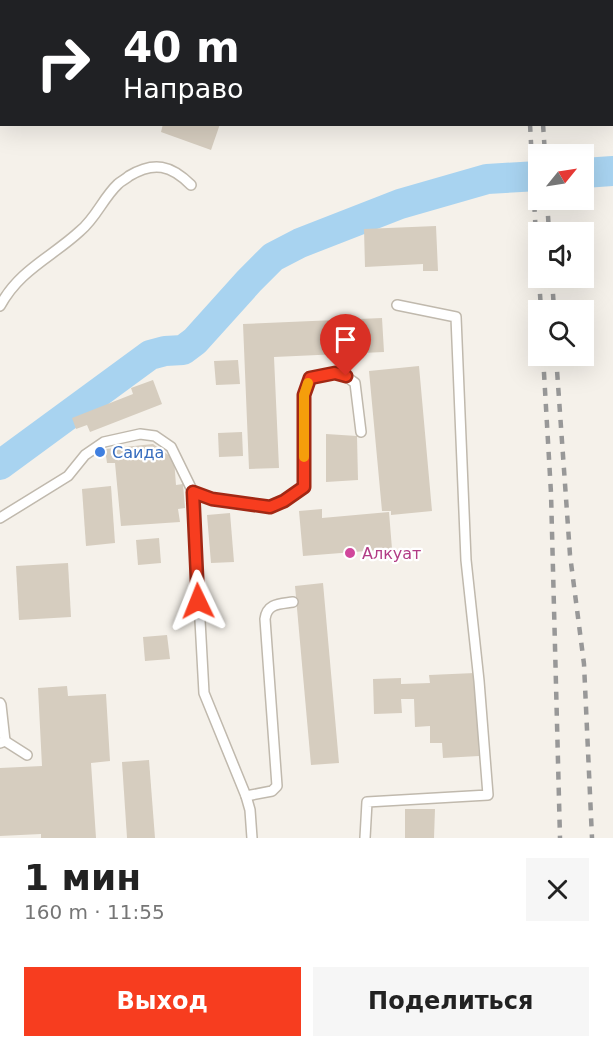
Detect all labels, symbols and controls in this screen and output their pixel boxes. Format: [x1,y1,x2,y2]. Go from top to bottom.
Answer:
text: 40 m [123,23,240,72]
icon: right [24,24,102,102]
text: Направо [123,73,244,104]
north arrow [528,144,594,210]
map controls [528,144,594,366]
button: sound [528,222,594,288]
button: search [528,300,594,366]
pin [320,314,371,376]
icon: arrive [329,323,362,356]
place label: Саида [112,443,164,462]
marker: Саида [93,445,107,459]
place label: Алкуат [362,544,421,563]
marker: Алкуат [343,546,357,560]
position arrow [166,569,230,633]
text: 1 мин [24,857,141,898]
button: close [526,858,589,921]
text: 160 m · 11:55 [24,900,165,924]
button: Выход [24,967,301,1036]
button: Поделиться [313,967,589,1036]

